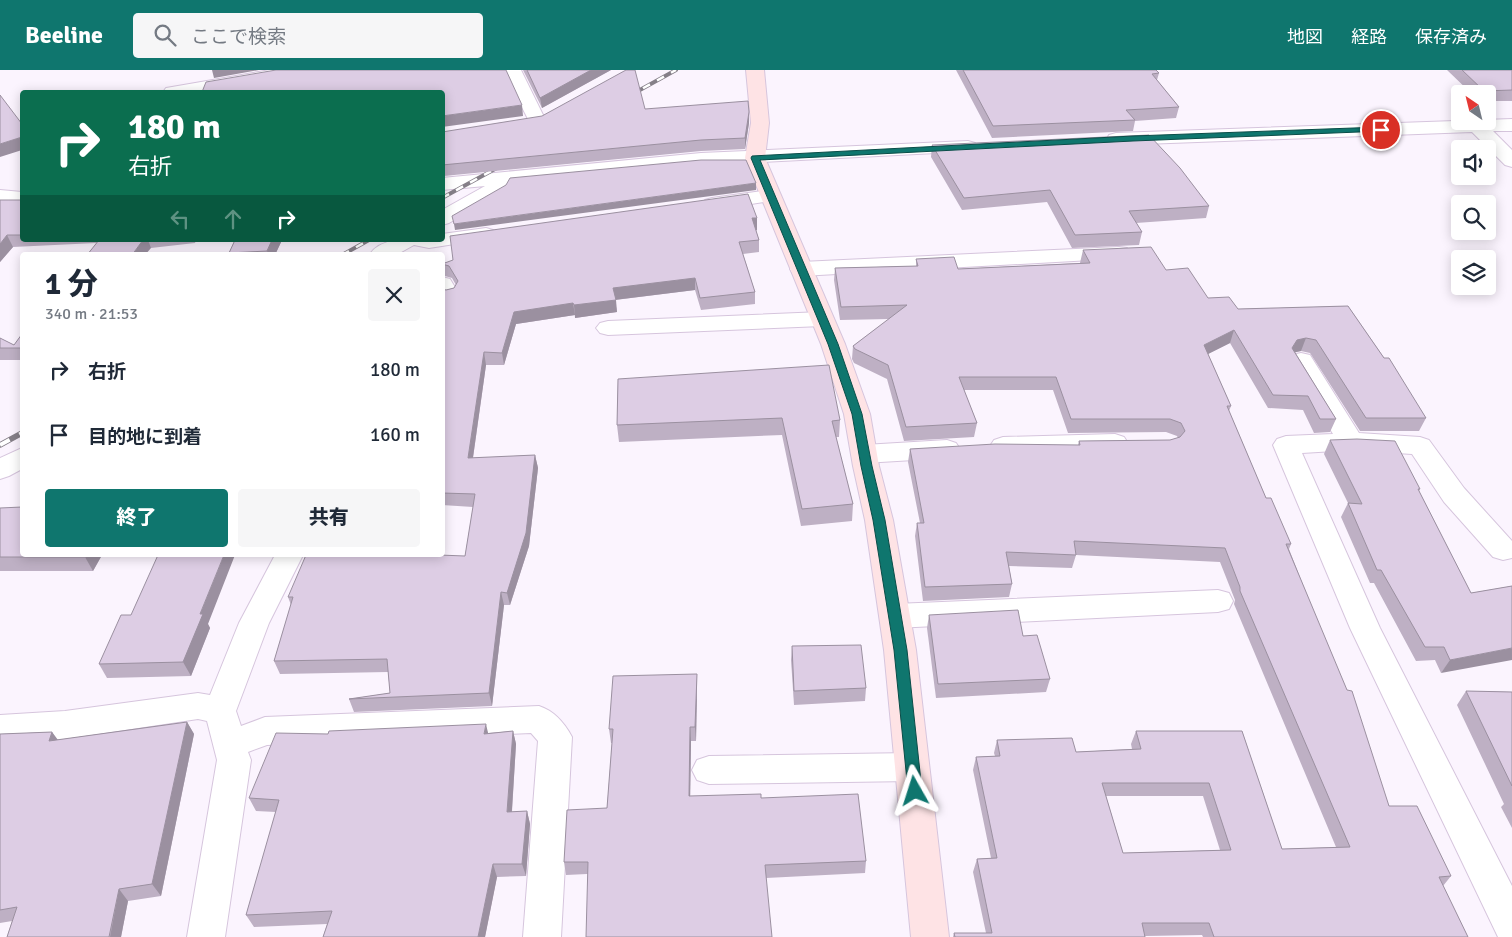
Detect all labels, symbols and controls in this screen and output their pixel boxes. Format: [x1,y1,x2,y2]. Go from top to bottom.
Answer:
search box [133,13,483,58]
text: Beeline [25,20,103,50]
icon: search [151,21,179,49]
text: ここで検索 [191,25,286,49]
text: 地図 [1287,26,1323,48]
text: 経路 [1351,26,1387,48]
text: 保存済み [1415,26,1487,48]
north arrow [1451,85,1496,130]
map controls [1451,85,1496,295]
text: 180 m [128,105,221,148]
pin [1360,109,1402,151]
icon: right [45,110,110,175]
icon: arrive [1367,116,1395,144]
button: sound [1451,140,1496,185]
text: 右折 [128,153,172,180]
button: search [1451,195,1496,240]
icon: left [166,205,194,233]
icon: ahead [219,205,247,233]
icon: right [272,205,300,233]
button: layers [1451,250,1496,295]
text: 1 分 [45,266,98,303]
button: close [368,269,420,321]
text: 340 m · 21:53 [45,304,138,324]
icon: right [45,356,73,384]
text: 180 m [370,358,420,382]
text: 右折 [88,360,126,384]
icon: arrive [45,421,73,449]
text: 160 m [370,423,420,447]
text: 目的地に到着 [88,425,202,449]
button: 終了 [45,489,228,547]
button: 共有 [238,489,420,547]
position arrow [888,764,940,816]

